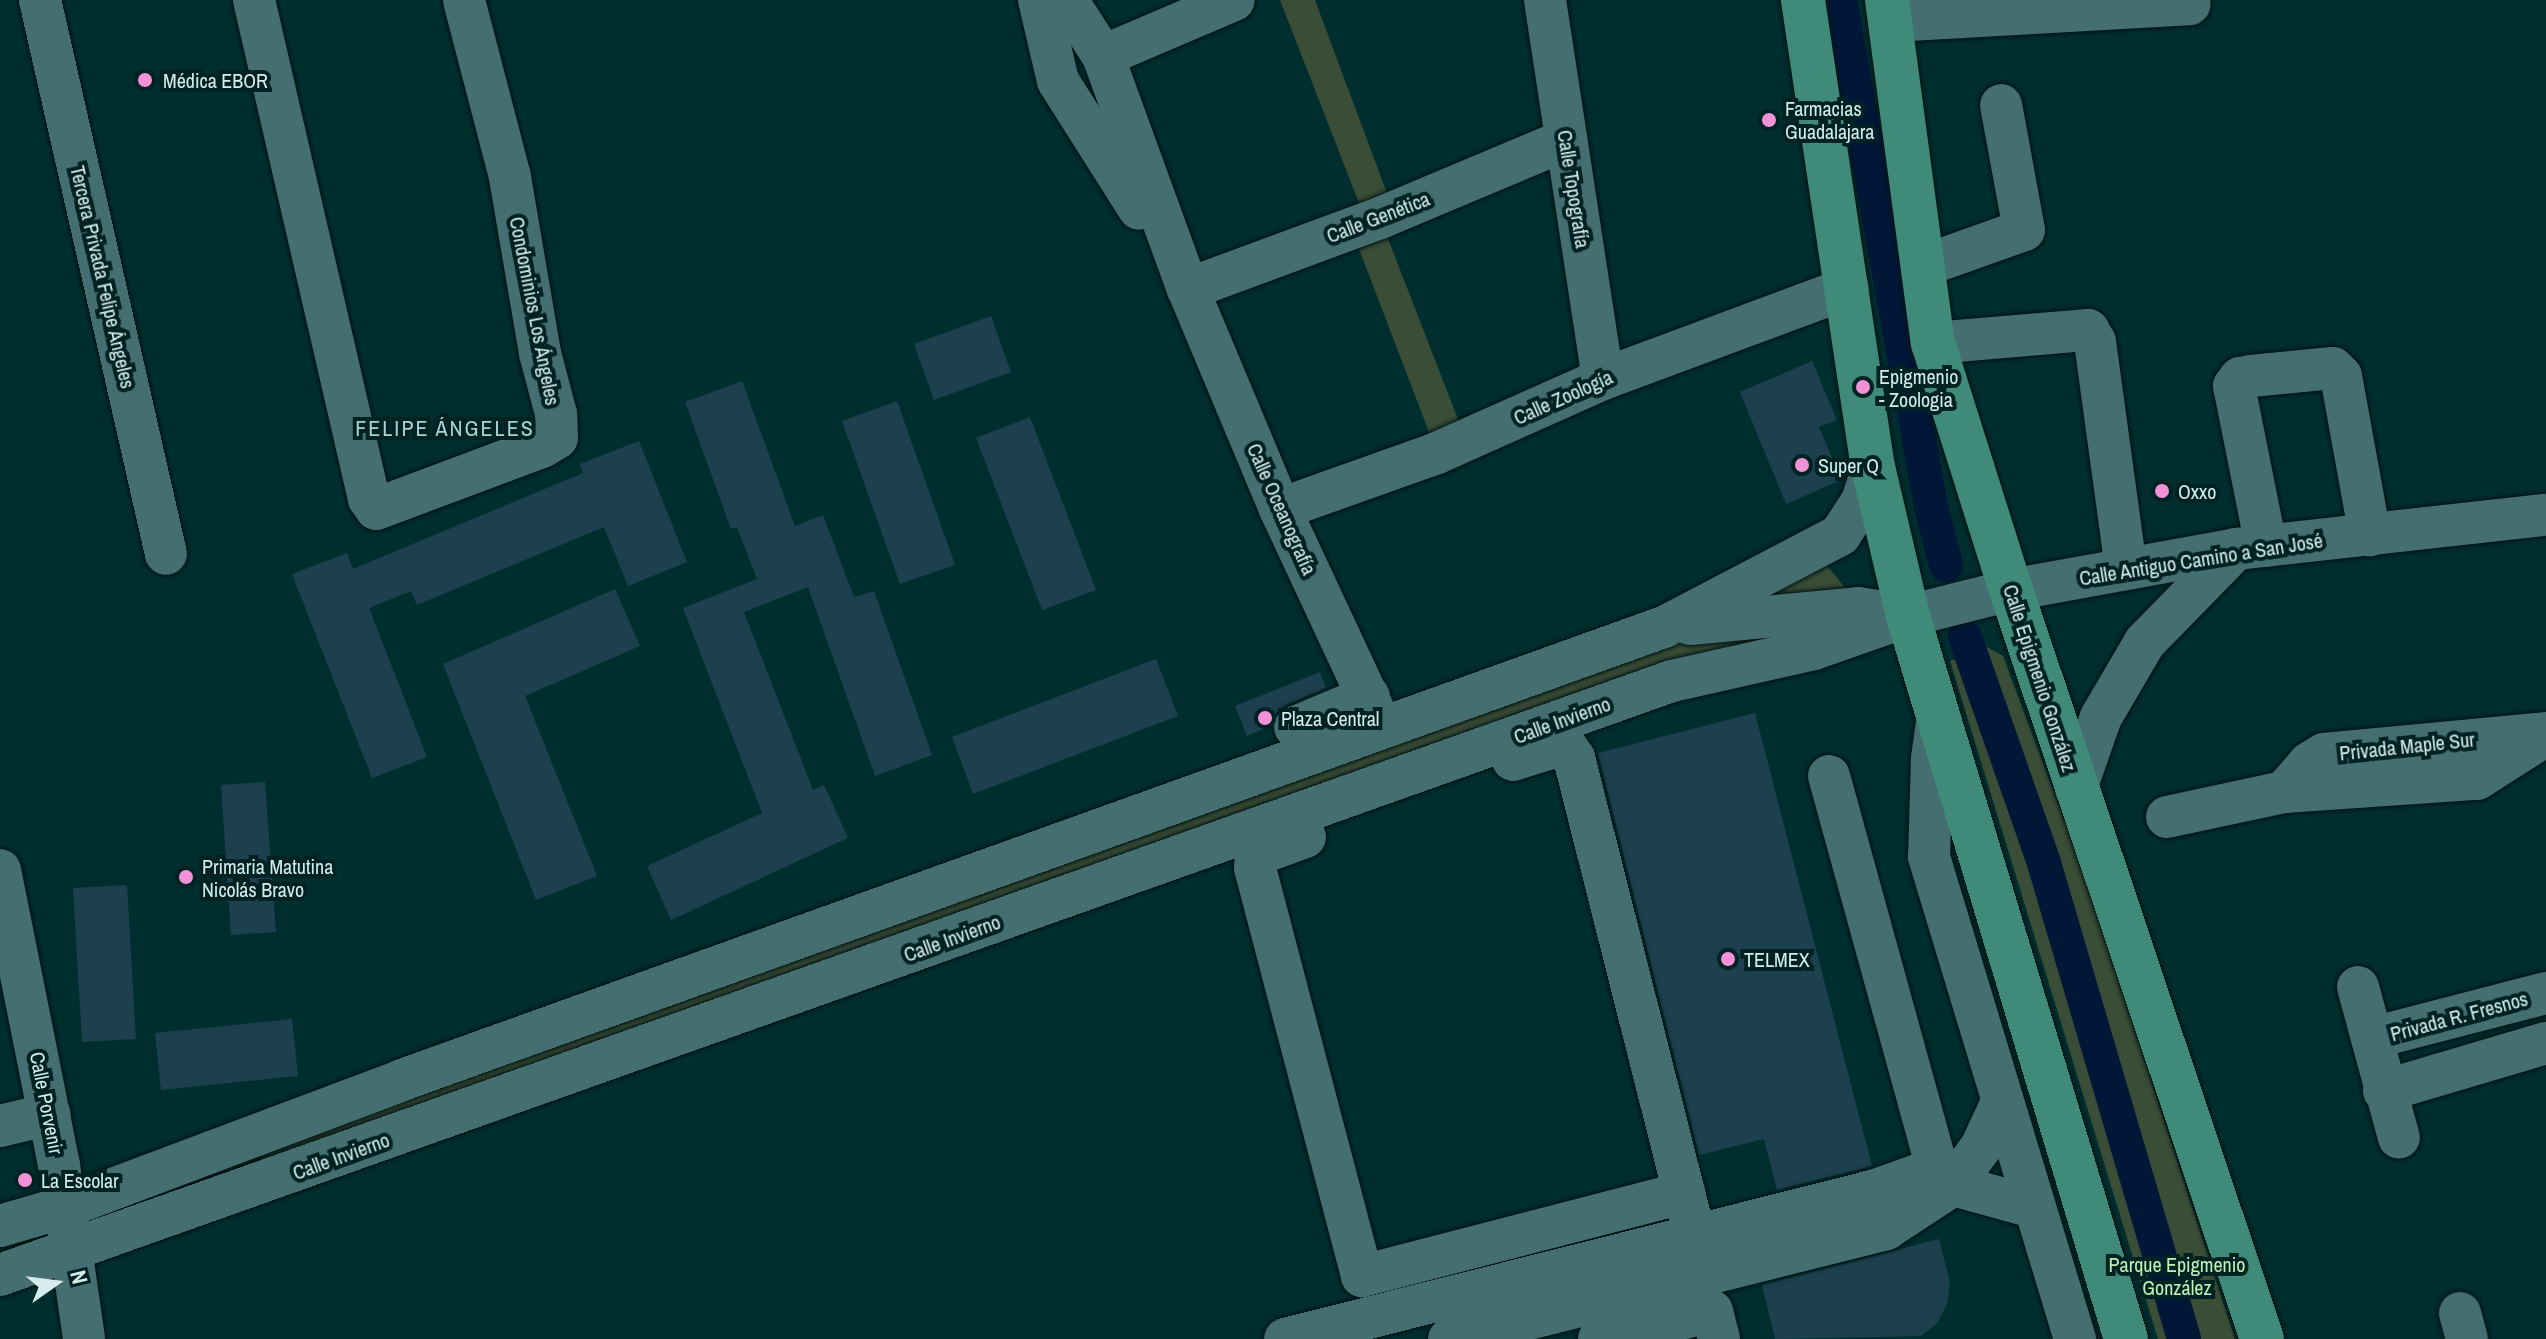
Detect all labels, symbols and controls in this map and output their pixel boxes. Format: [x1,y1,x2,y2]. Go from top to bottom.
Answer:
place label: Médica EBOR [163,68,268,92]
marker: Médica EBOR [134,69,156,91]
place label: Farmacias Guadalajara [1785,96,1874,143]
marker: Farmacias Guadalajara [1760,111,1778,129]
street label: Calle Topografía [1553,128,1595,250]
street label: Tercera Privada Felipe Ángeles [66,163,140,391]
street label: Calle Genética [1323,186,1433,248]
street label: Condominios Los Ángeles [505,214,565,408]
place label: Epigmenio - Zoologia [1879,364,1958,411]
street label: Calle Zoología [1510,365,1616,429]
marker: Epigmenio - Zoologia [1854,378,1872,396]
district label: FELIPE ÁNGELES [355,416,535,442]
street label: Calle Oceanografía [1242,440,1322,578]
place label: Super Q [1818,453,1879,477]
marker: Super Q [1793,456,1811,474]
place label: Oxxo [2178,479,2216,503]
marker: Oxxo [2153,482,2171,500]
street label: Calle Antiguo Camino a San José [2077,528,2325,590]
street label: Calle Epigmenio González [1998,582,2082,774]
street label: Calle Invierno [1510,691,1614,749]
place label: Plaza Central [1281,706,1379,730]
marker: Plaza Central [1256,709,1274,727]
street label: Privada Maple Sur [2338,727,2476,765]
place label: Primaria Matutina Nicolás Bravo [202,854,333,901]
marker: Primaria Matutina Nicolás Bravo [177,868,195,886]
street label: Calle Invierno [900,909,1004,967]
place label: TELMEX [1744,947,1810,971]
marker: TELMEX [1719,950,1737,968]
street label: Privada R. Fresnos [2388,986,2530,1046]
street label: Calle Porvenir [25,1050,69,1156]
street label: Calle Invierno [289,1127,393,1185]
place label: La Escolar [41,1168,118,1192]
marker: La Escolar [16,1171,34,1189]
north arrow [16,1243,96,1323]
park label: Parque Epigmenio González [2109,1253,2245,1300]
text: N [63,1267,95,1287]

